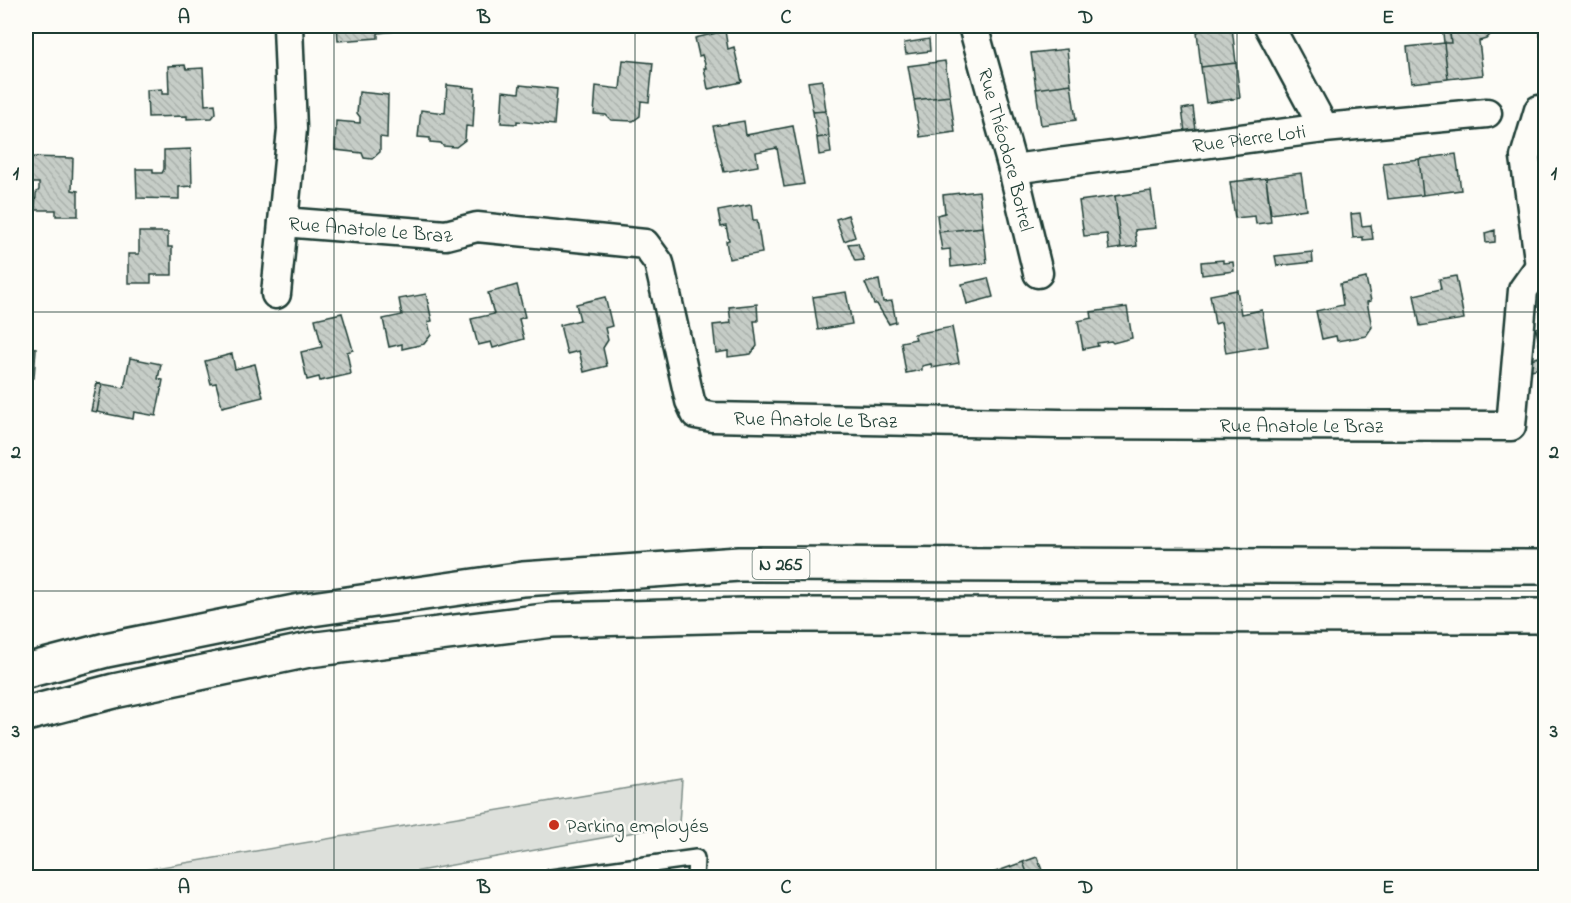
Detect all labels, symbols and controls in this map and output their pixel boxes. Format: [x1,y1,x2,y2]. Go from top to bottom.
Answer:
text: A [178,4,190,33]
text: B [476,4,491,33]
text: C [781,4,792,33]
text: D [1078,4,1093,33]
text: E [1382,4,1394,33]
street label: Rue Théodore Botrel [969,65,1039,235]
street label: Rue Pierre Loti [1191,119,1308,162]
text: 1 [13,160,20,189]
text: 1 [1551,160,1558,189]
street label: Rue Anatole Le Braz [287,210,456,252]
street label: Rue Anatole Le Braz [733,405,898,438]
street label: Rue Anatole Le Braz [1220,413,1384,442]
text: 2 [10,439,21,468]
text: 2 [1548,439,1559,468]
road number: N 265 [752,549,810,579]
text: 3 [11,718,20,747]
text: 3 [1549,718,1558,747]
place label: Parking employés [566,813,709,843]
marker: Parking employés [547,818,561,832]
text: A [178,874,190,903]
text: B [476,874,491,903]
text: C [781,874,792,903]
text: D [1078,874,1093,903]
text: E [1382,874,1394,903]

